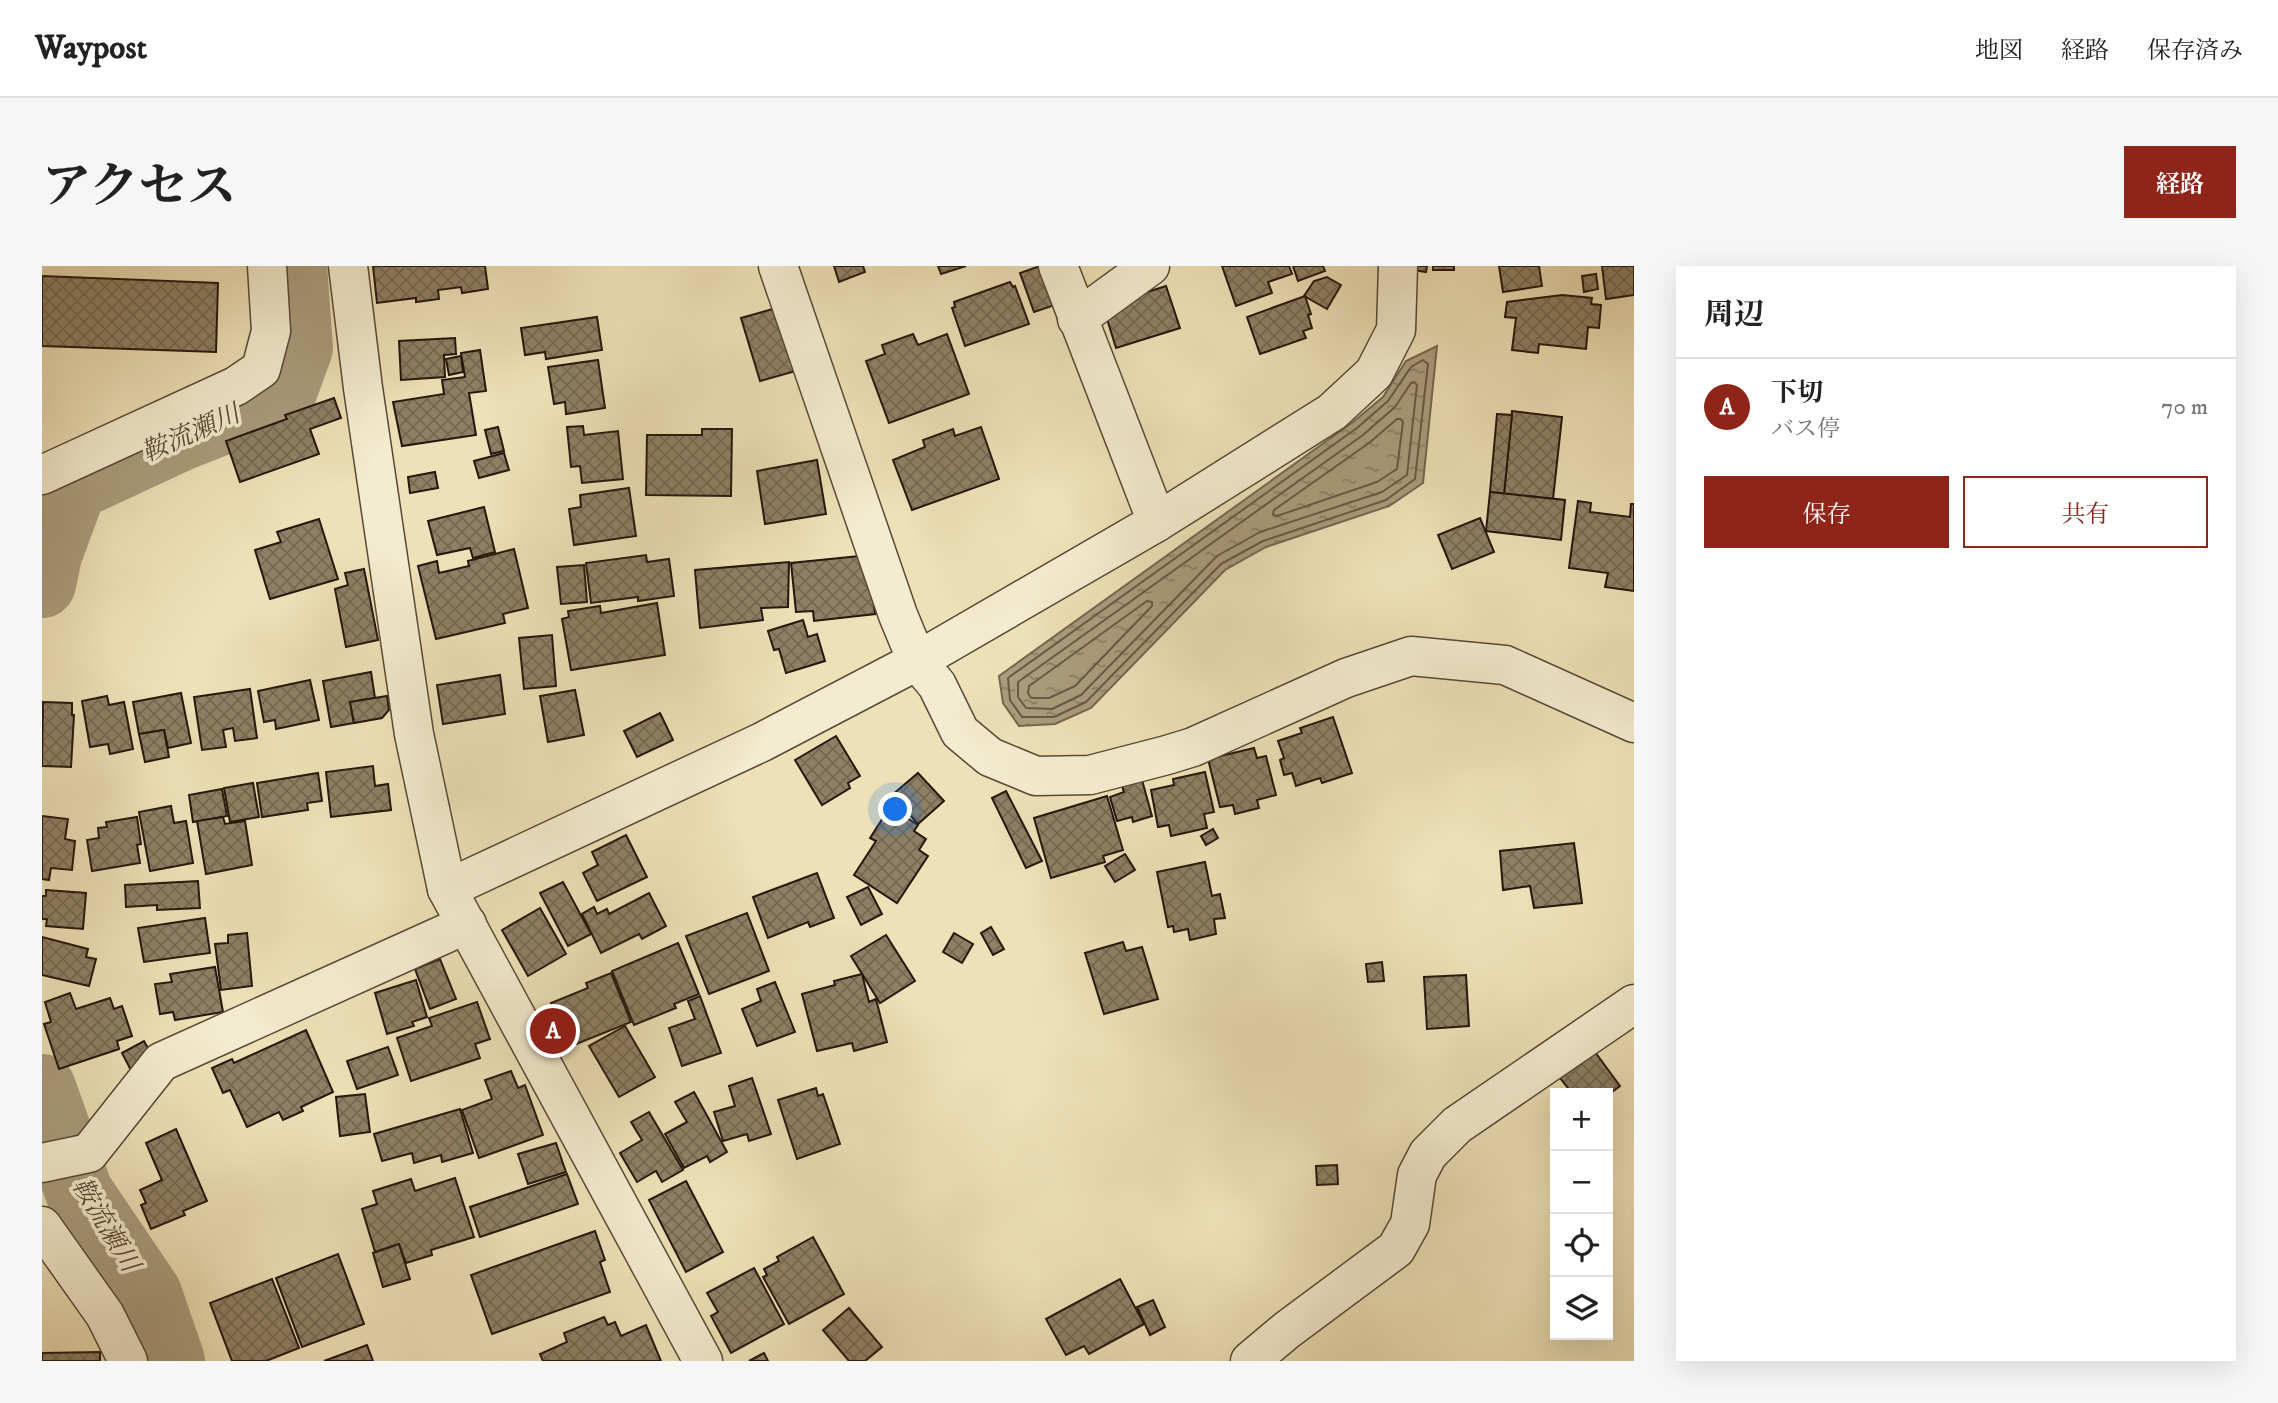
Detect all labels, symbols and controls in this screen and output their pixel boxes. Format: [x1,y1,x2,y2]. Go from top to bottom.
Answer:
text: Waypost [35,28,147,69]
text: 地図 [1975,36,2023,66]
text: 経路 [2061,36,2109,66]
text: 保存済み [2147,36,2243,66]
button: 経路 [2124,146,2236,218]
text: アクセス [42,157,237,219]
text: 周辺 [1704,297,1764,334]
text: 下切 [1771,377,1823,410]
text: A [1720,393,1734,422]
text: 70 m [2161,393,2208,422]
water label: 鞍流瀬川 [137,397,248,470]
text: バス停 [1771,415,1840,444]
button: 保存 [1704,476,1949,548]
button: 共有 [1963,476,2208,548]
your location [878,792,912,826]
pin: A [530,1005,576,1057]
map controls [1550,1088,1613,1340]
button: + [1550,1088,1613,1151]
button: − [1550,1151,1613,1214]
water label: 鞍流瀬川 [64,1172,147,1281]
button: locate [1550,1214,1613,1277]
button: layers [1550,1277,1613,1340]

